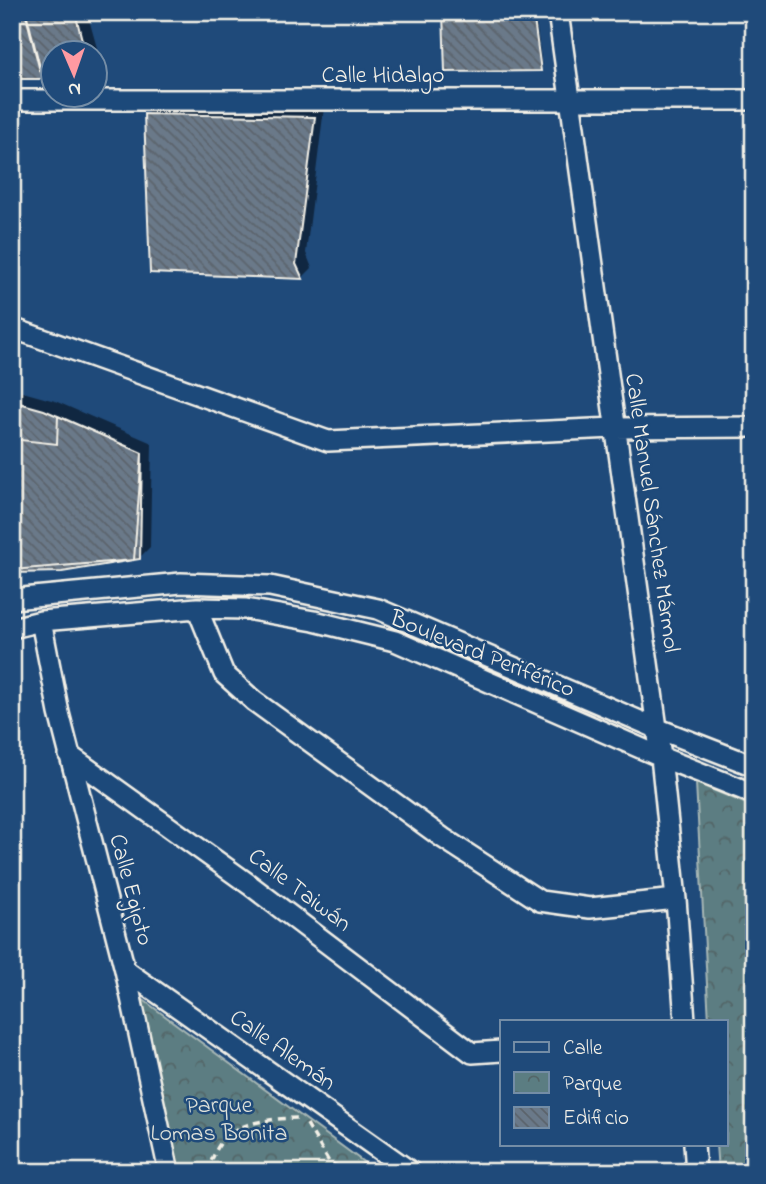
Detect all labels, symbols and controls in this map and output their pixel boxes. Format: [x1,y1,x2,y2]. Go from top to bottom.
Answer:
north arrow [38,38,108,108]
street label: Calle Hidalgo [322,59,444,94]
text: N [67,75,81,102]
street label: Calle Manuel Sánchez Mármol [614,371,688,655]
street label: Boulevard Periférico [383,602,580,708]
street label: Calle Egipto [98,830,162,950]
street label: Calle Taiwán [240,840,358,942]
street label: Calle Alemán [222,1001,342,1101]
legend [500,1020,728,1146]
text: Calle [563,1034,603,1064]
text: Parque [563,1070,622,1100]
park label: Parque Lomas Bonita [151,1089,287,1152]
text: Edificio [563,1104,629,1134]

